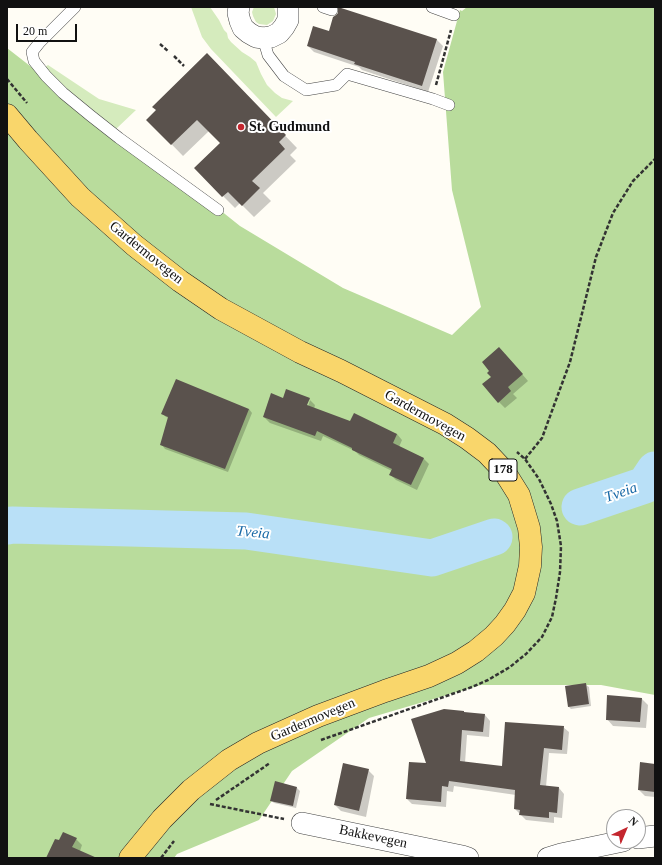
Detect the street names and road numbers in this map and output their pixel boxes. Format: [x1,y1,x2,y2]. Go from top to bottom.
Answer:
street label: Gardermovegen [106,218,186,288]
street label: Gardermovegen [381,387,469,445]
road number: 178 [489,459,517,481]
street label: Gardermovegen [268,695,358,745]
street label: Bakkevegen [337,822,409,852]

